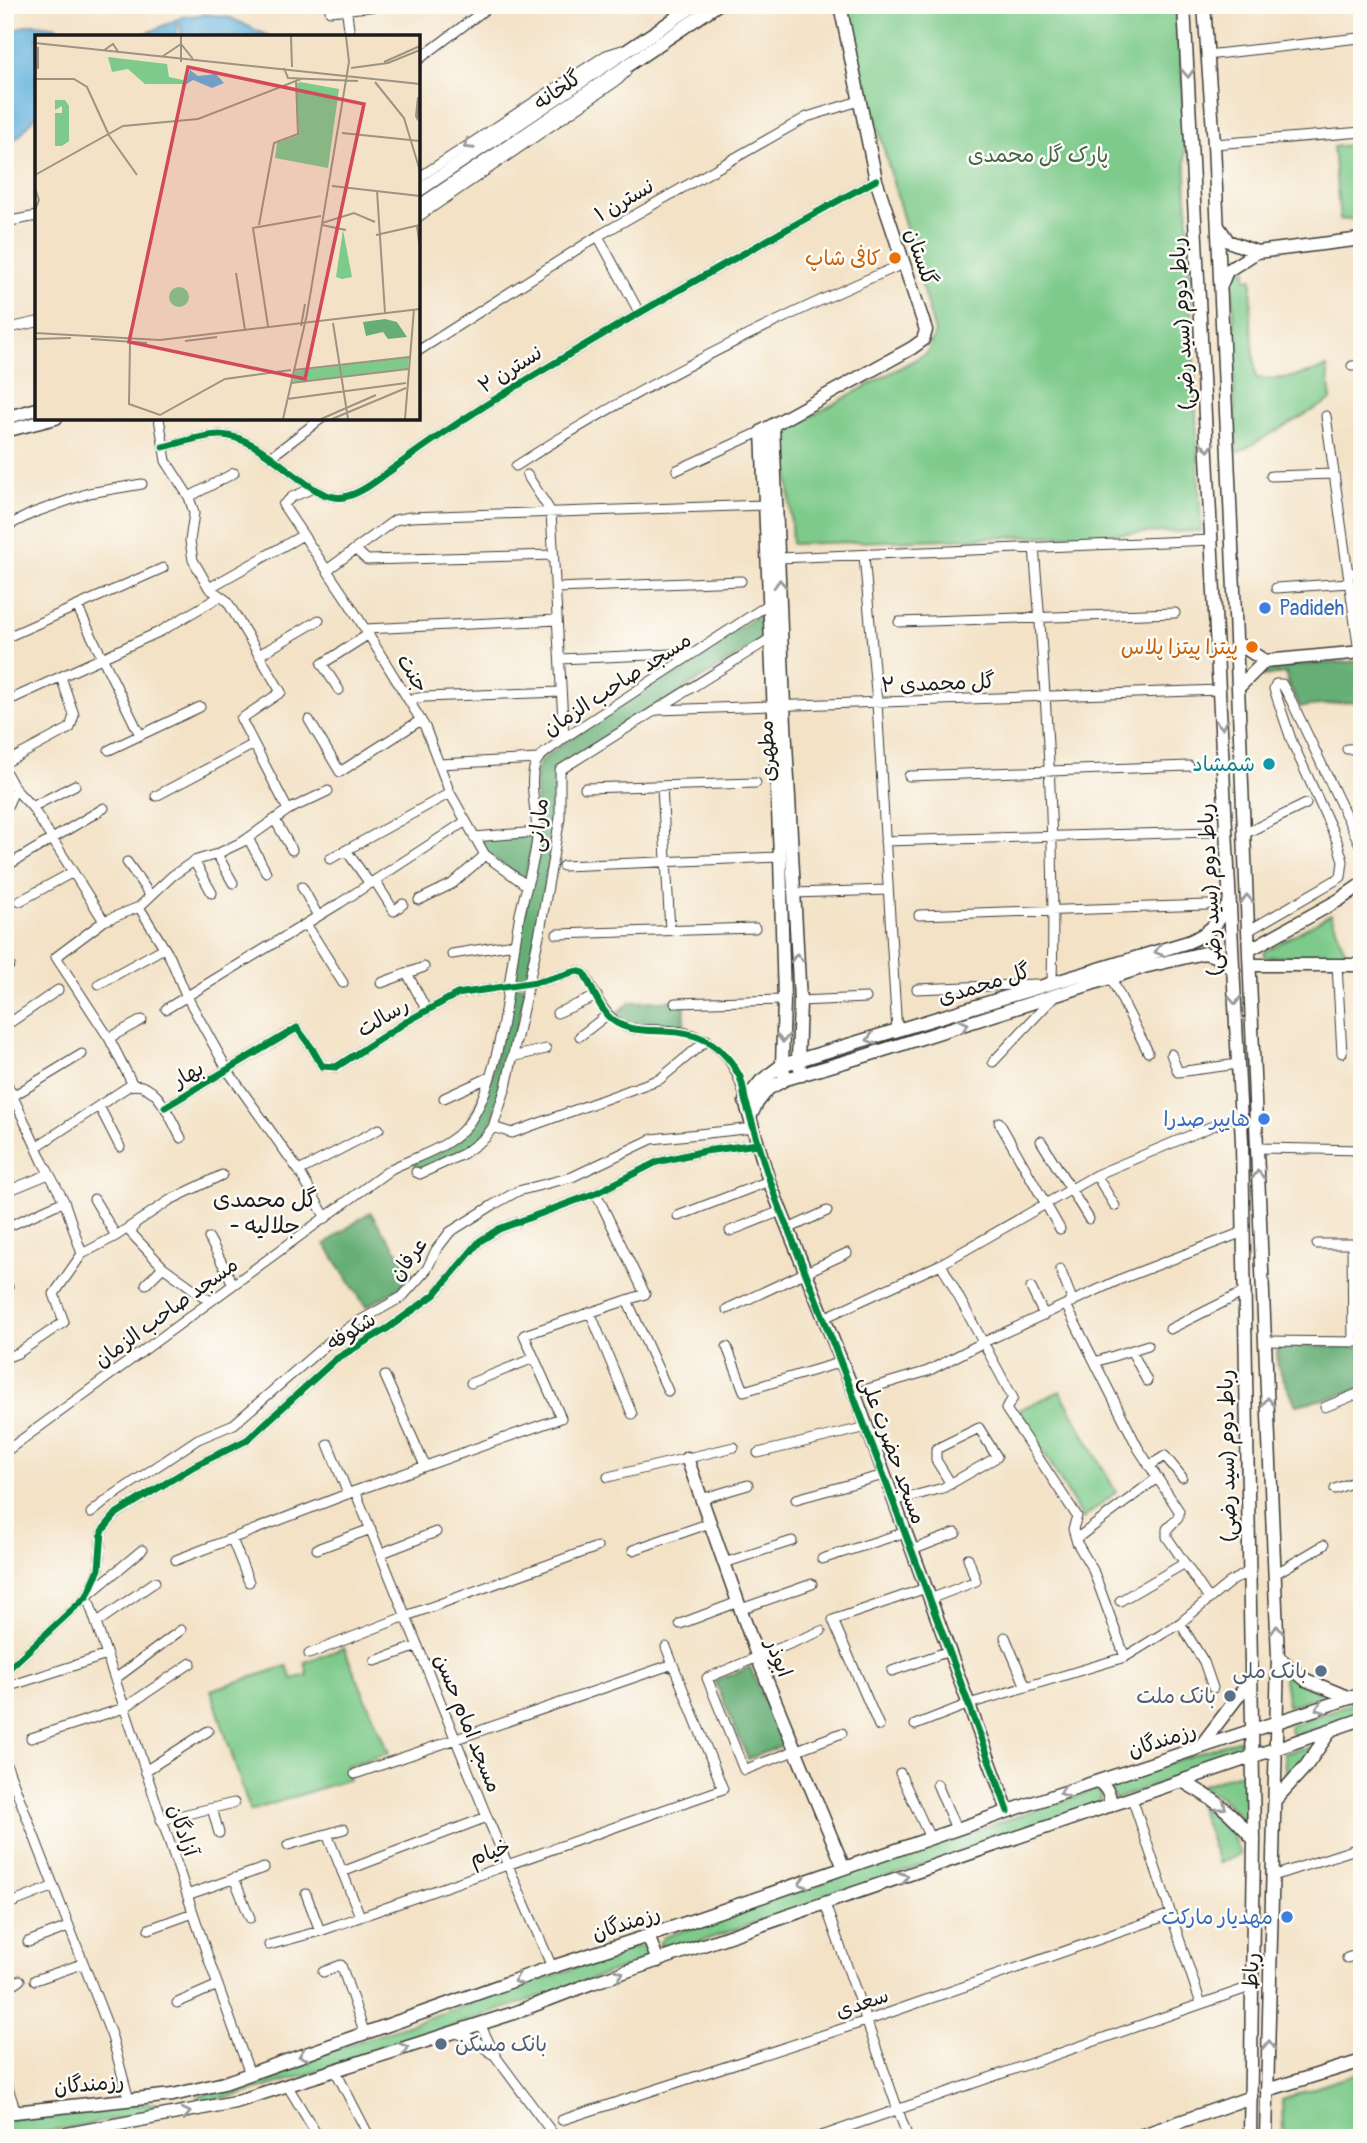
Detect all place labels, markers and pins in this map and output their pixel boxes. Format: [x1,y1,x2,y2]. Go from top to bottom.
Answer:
place label: کافی شاپ [805,244,881,272]
marker: کافی شاپ [887,250,903,266]
place label: Padideh [1279,595,1344,622]
marker: Padideh [1257,600,1273,616]
place label: پیتزا پیتزا پلاس [1121,634,1238,661]
marker: پیتزا پیتزا پلاس [1244,639,1260,655]
place label: شمشاد [1193,751,1255,778]
marker: شمشاد [1261,756,1277,772]
place label: هایپر صدرا [1163,1106,1250,1133]
marker: هایپر صدرا [1256,1111,1272,1127]
place label: بانک ملی [1233,1658,1307,1685]
marker: بانک ملی [1313,1663,1329,1679]
place label: بانک ملت [1136,1683,1216,1710]
marker: بانک ملت [1222,1688,1238,1704]
place label: مهدیار مارکت [1161,1904,1273,1931]
marker: مهدیار مارکت [1279,1909,1295,1925]
place label: بانک مسکن [455,2031,547,2058]
marker: بانک مسکن [433,2036,449,2052]

